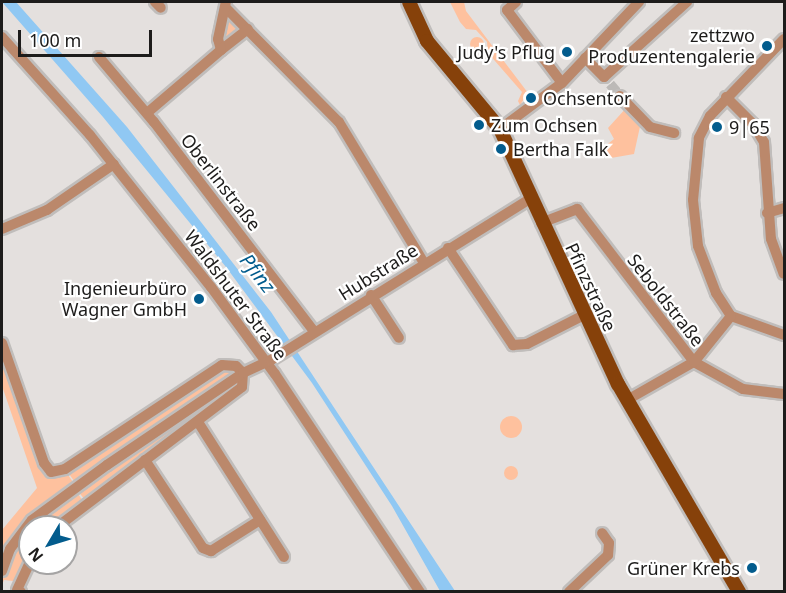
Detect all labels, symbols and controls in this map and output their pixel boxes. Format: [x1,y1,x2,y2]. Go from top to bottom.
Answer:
scale bar [21,18,154,56]
place label: zettzwo Produzentengalerie [588,25,755,68]
text: 100 m [29,28,81,52]
marker: zettzwo Produzentengalerie [760,39,774,53]
place label: Judy's Pflug [457,41,555,63]
marker: Judy's Pflug [560,45,574,59]
place label: Ochsentor [543,87,632,109]
marker: Ochsentor [524,91,538,105]
place label: Zum Ochsen [491,114,598,136]
place label: 9|65 [729,116,770,138]
marker: Zum Ochsen [472,118,486,132]
marker: 9|65 [710,120,724,134]
street label: Oberlinstraße [176,129,266,235]
place label: Bertha Falk [513,138,608,160]
marker: Bertha Falk [494,142,508,156]
street label: Waldshuter Straße [180,226,292,364]
street label: Hubstraße [334,239,422,305]
street label: Pfinzstraße [561,239,621,335]
water label: Pfinz [235,249,281,297]
street label: Seboldstraße [623,249,709,351]
place label: Ingenieurbüro Wagner GmbH [62,278,187,320]
marker: Ingenieurbüro Wagner GmbH [192,292,206,306]
north arrow [18,515,78,575]
text: N [23,543,48,567]
place label: Grüner Krebs [627,557,740,579]
marker: Grüner Krebs [745,561,759,575]

